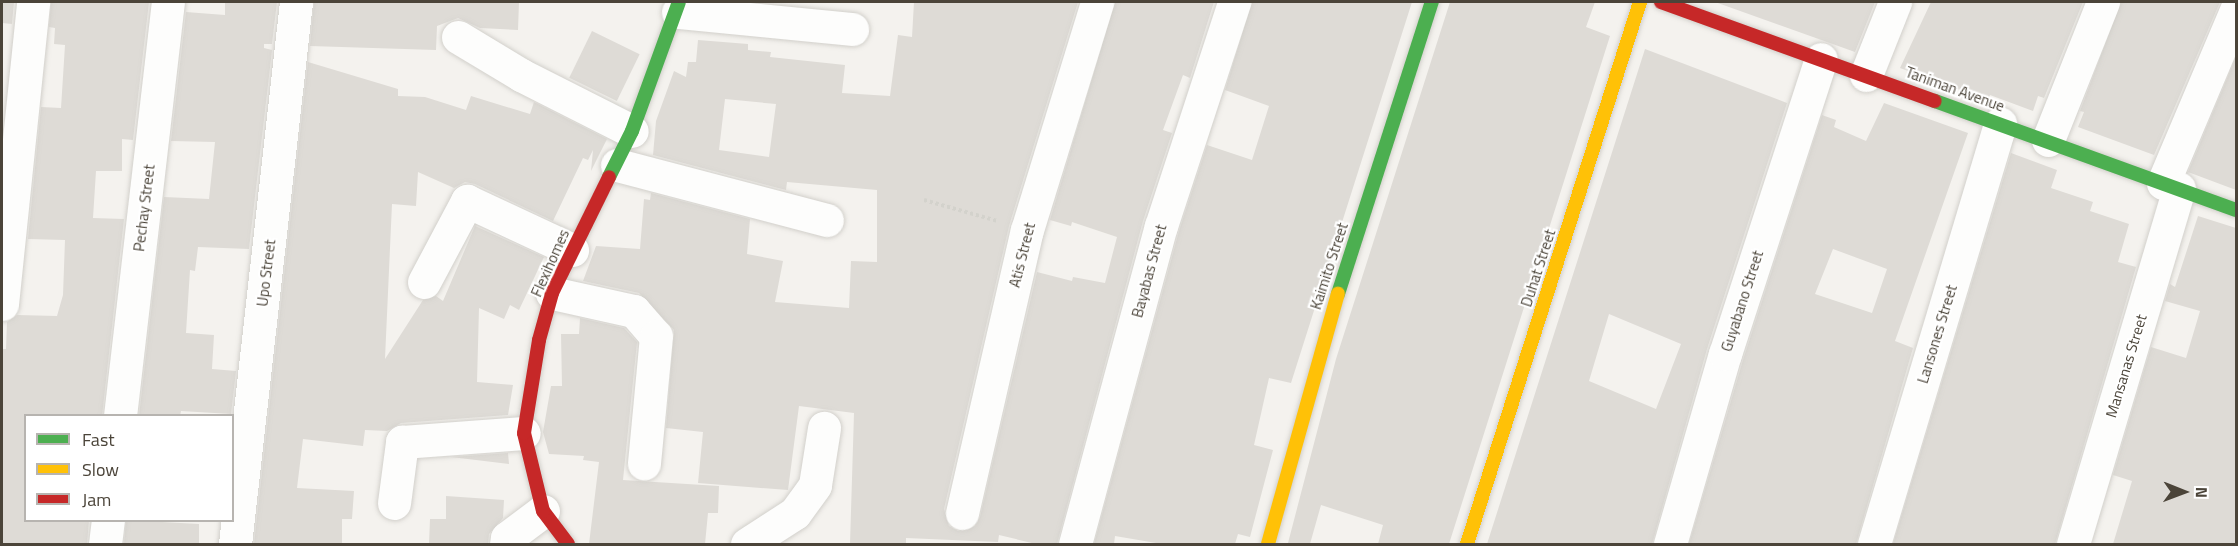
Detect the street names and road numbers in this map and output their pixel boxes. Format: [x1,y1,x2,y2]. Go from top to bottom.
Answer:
street label: Taniman Avenue [1903,63,2007,115]
street label: Pechay Street [130,163,158,253]
street label: Kaimito Street [1306,220,1352,312]
street label: Atis Street [1005,221,1039,289]
street label: Bayabas Street [1128,222,1170,320]
street label: Flexihomes [527,226,573,300]
street label: Duhat Street [1517,227,1559,309]
street label: Upo Street [253,238,279,308]
street label: Guyabano Street [1717,248,1767,354]
street label: Lansones Street [1913,282,1961,386]
street label: Mansanas Street [2102,312,2150,420]

